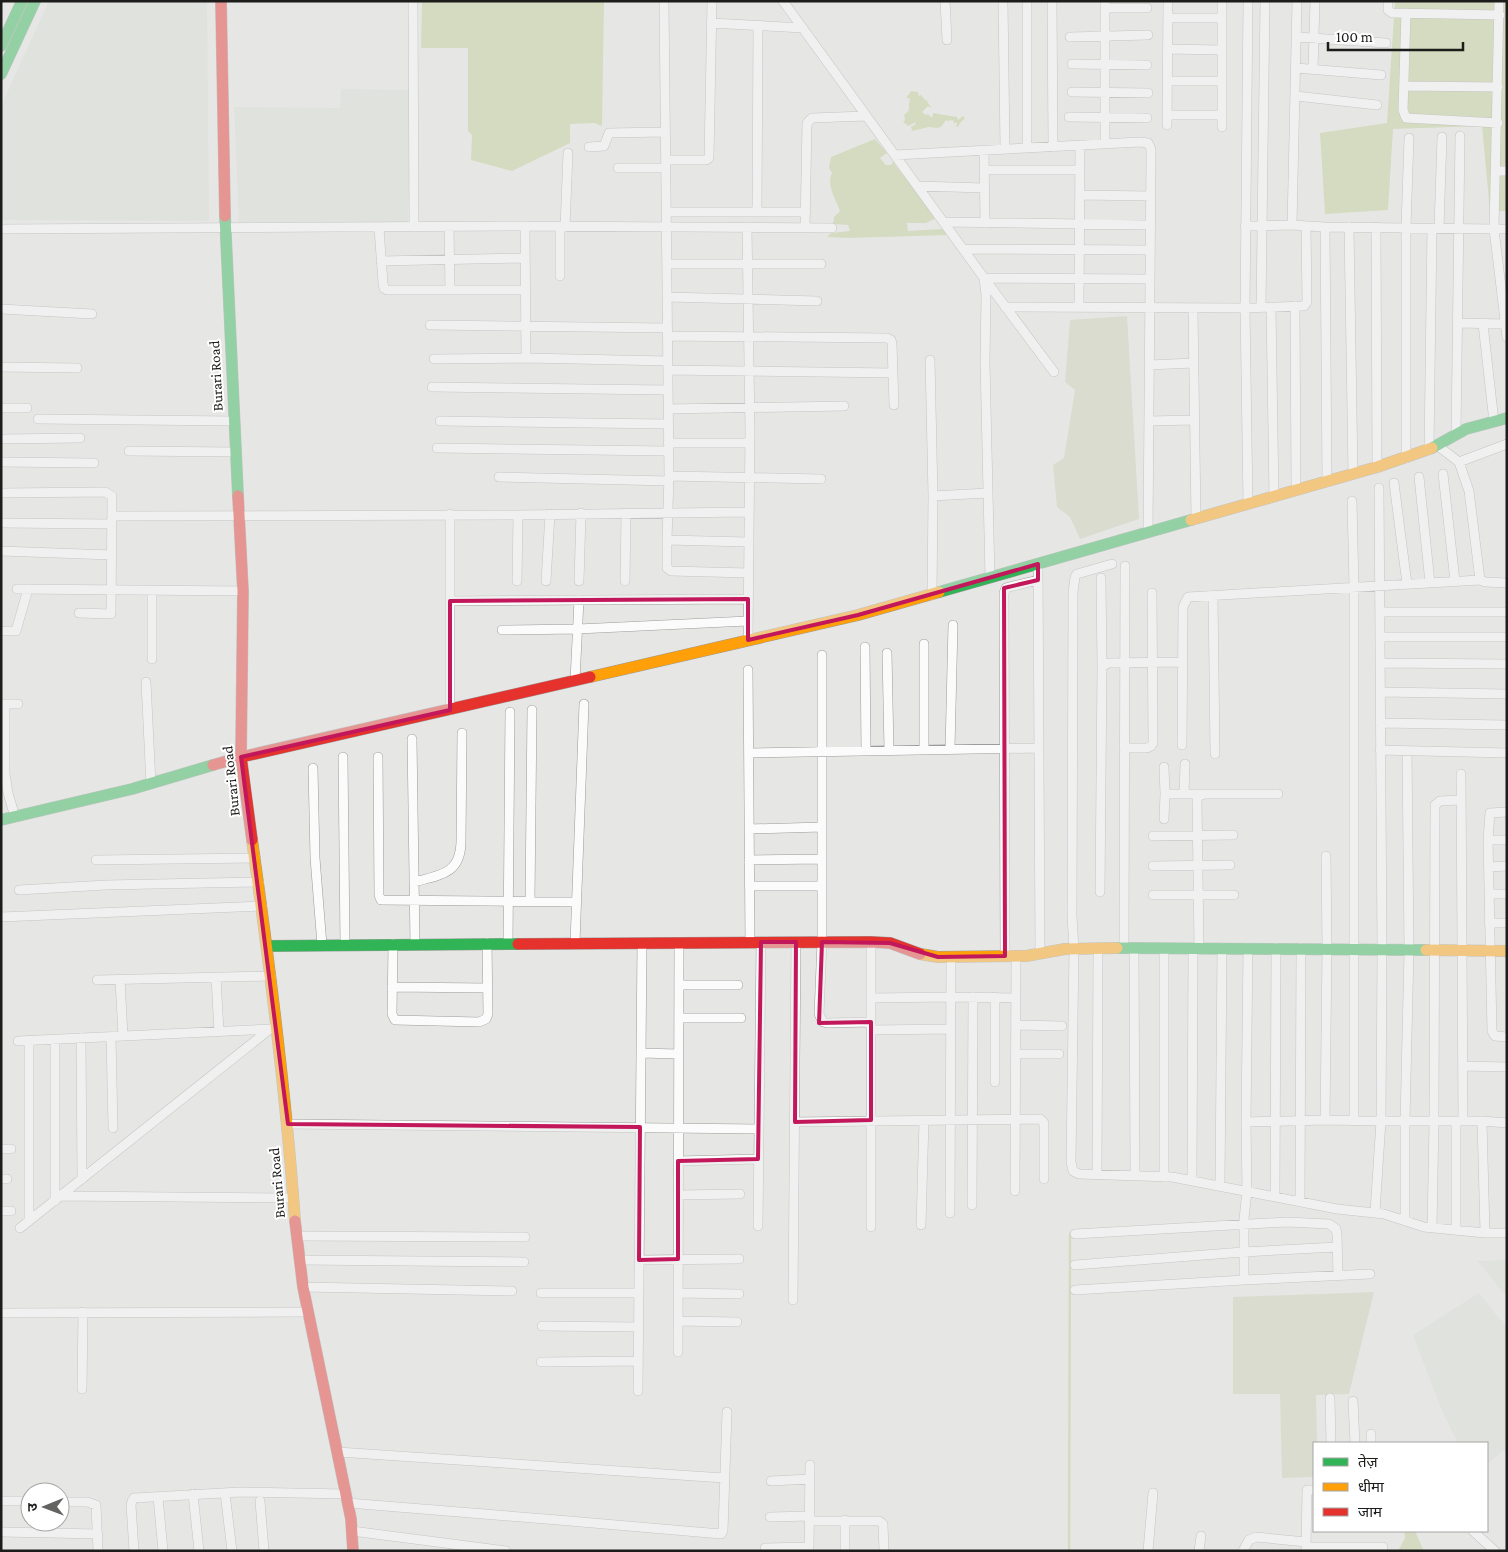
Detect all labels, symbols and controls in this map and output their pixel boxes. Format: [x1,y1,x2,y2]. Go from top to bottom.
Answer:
scale bar [1328,20,1463,52]
text: 100 m [1336,29,1373,45]
street label: Burari Road [206,340,226,412]
street label: Burari Road [219,745,243,817]
street label: Burari Road [266,1147,288,1219]
legend [1313,1442,1488,1532]
text: तेज़ [1358,1453,1379,1470]
text: धीमा [1358,1479,1385,1495]
north arrow [20,1482,70,1532]
text: उ [24,1502,40,1511]
text: जाम [1358,1504,1383,1520]

